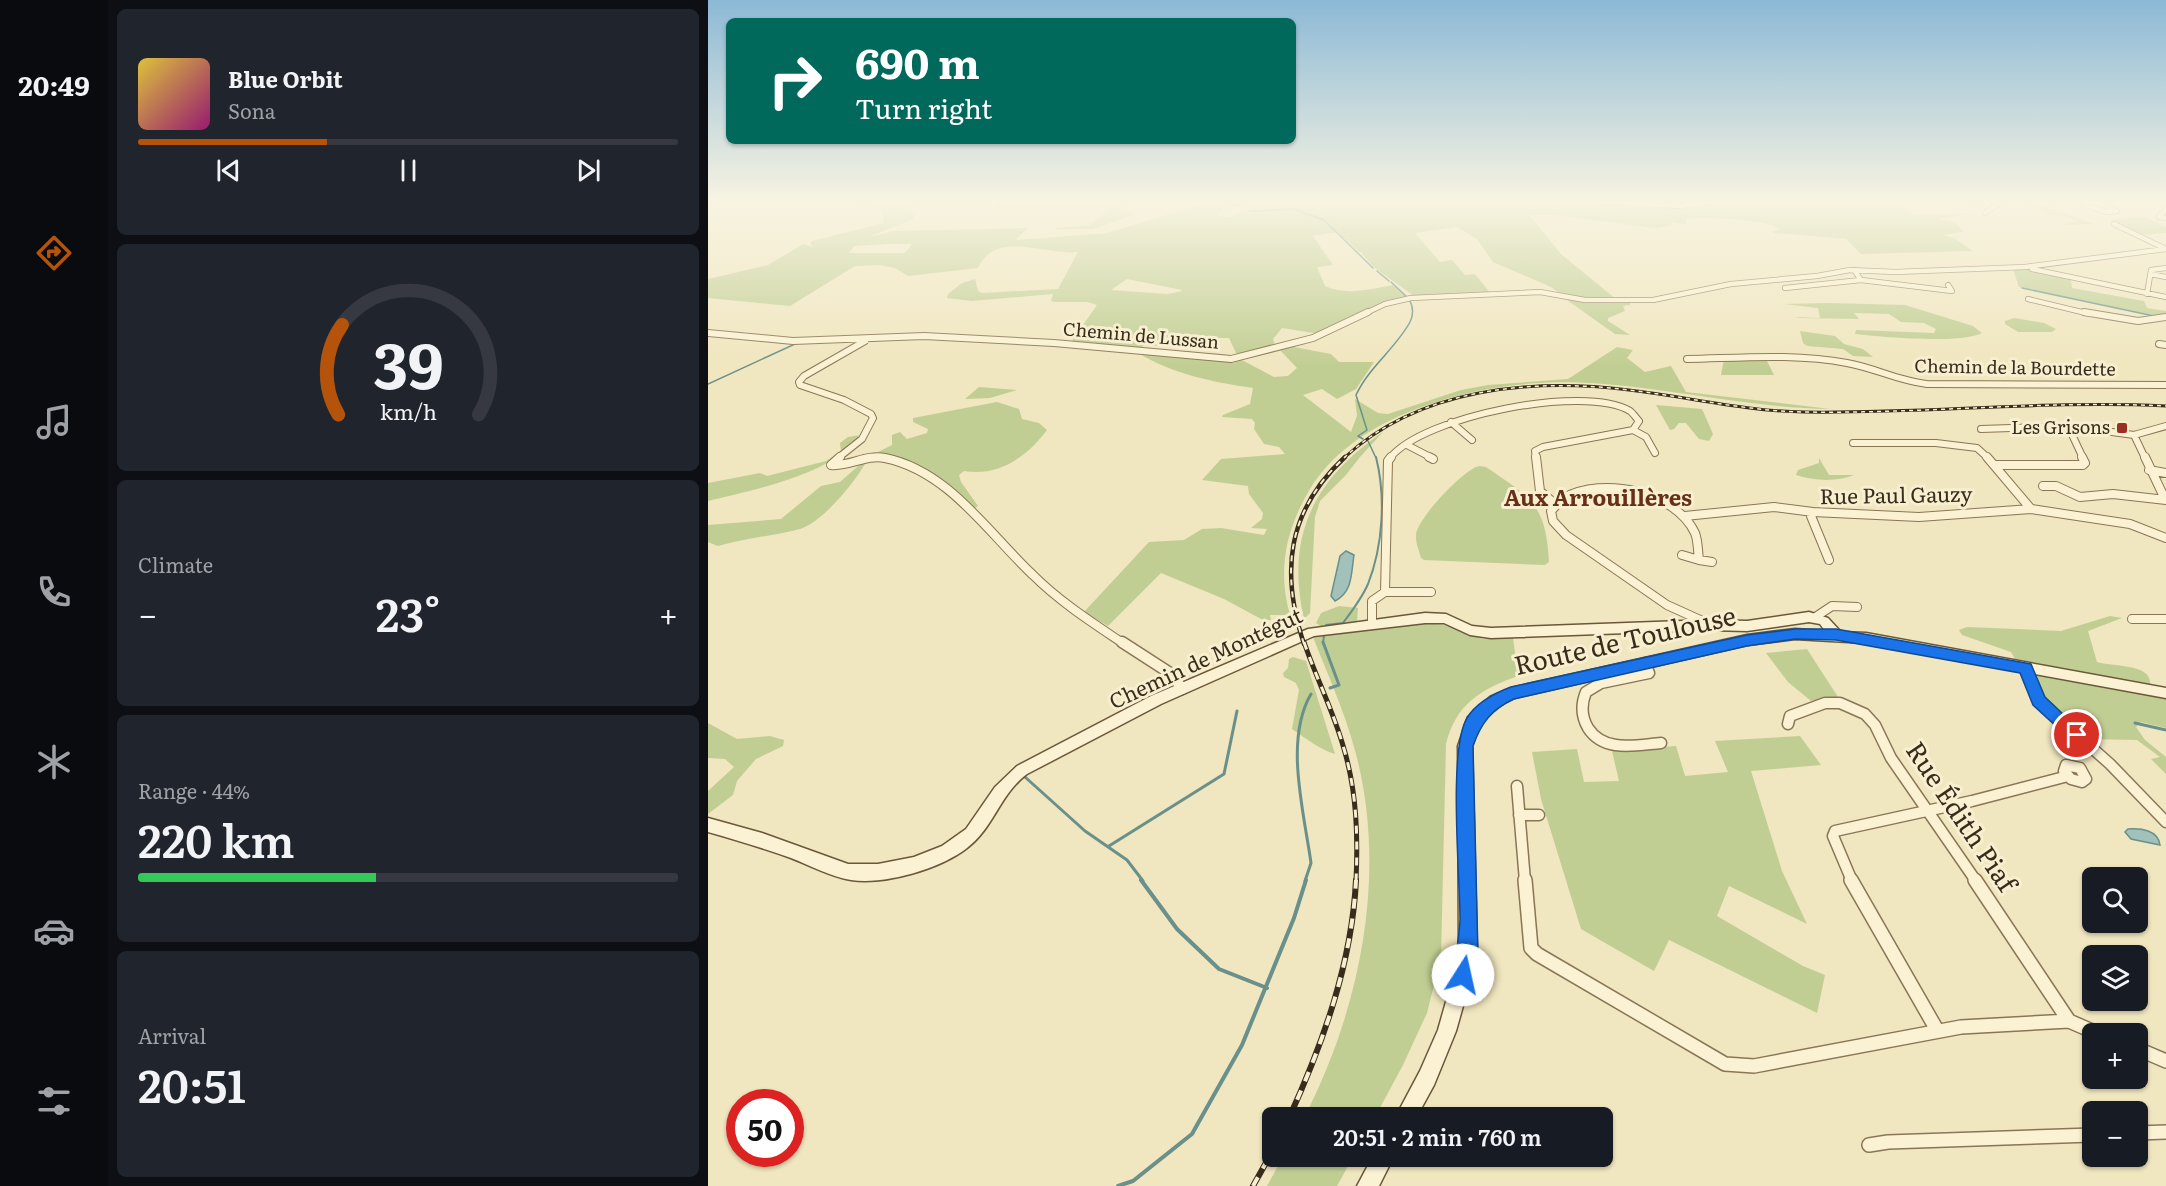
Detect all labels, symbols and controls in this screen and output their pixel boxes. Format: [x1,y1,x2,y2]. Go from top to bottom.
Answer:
text: 690 m [855,30,980,92]
icon: right [756,42,834,120]
text: Blue Orbit [228,62,343,95]
text: 20:49 [18,64,90,104]
text: Turn right [855,87,992,127]
text: Sona [228,95,276,125]
icon: previous [212,154,245,187]
icon: pause [392,154,425,187]
icon: next [572,154,605,187]
icon: directions [33,232,75,274]
street label: Chemin de Lussan [1062,314,1220,355]
text: 39 [373,316,443,408]
street label: Chemin de la Bourdette [1914,351,2116,382]
text: km/h [379,395,437,427]
icon: music [33,401,75,443]
place label: Les Grisons [2011,413,2110,440]
marker: Les Grisons [2115,421,2129,435]
street label: Rue Paul Gauzy [1819,477,1974,510]
district label: Aux Arrouillères [1504,480,1692,513]
text: Climate [138,549,213,579]
icon: phone [33,571,75,613]
text: 23° [376,579,440,646]
text: − [138,588,157,637]
text: + [659,588,678,637]
street label: Route de Toulouse [1510,594,1739,683]
street label: Chemin de Montégut [1103,598,1307,715]
pin [2051,709,2102,760]
icon: arrive [2060,718,2093,751]
street label: Rue Édith Piaf [1898,732,2029,900]
icon: climate [33,741,75,783]
text: Range · 44% [138,775,250,805]
text: 220 km [138,805,295,872]
map controls [2082,867,2148,1167]
button: search [2082,867,2148,933]
icon: car [33,910,75,952]
position arrow [1431,943,1495,1007]
button: layers [2082,945,2148,1011]
text: Arrival [138,1020,206,1050]
button: + [2082,1023,2148,1089]
text: 20:51 [138,1050,246,1117]
icon: filters [33,1080,75,1122]
speed limit sign: 50 [726,1089,804,1167]
button: − [2082,1101,2148,1167]
text: 20:51 · 2 min · 760 m [1333,1120,1542,1153]

